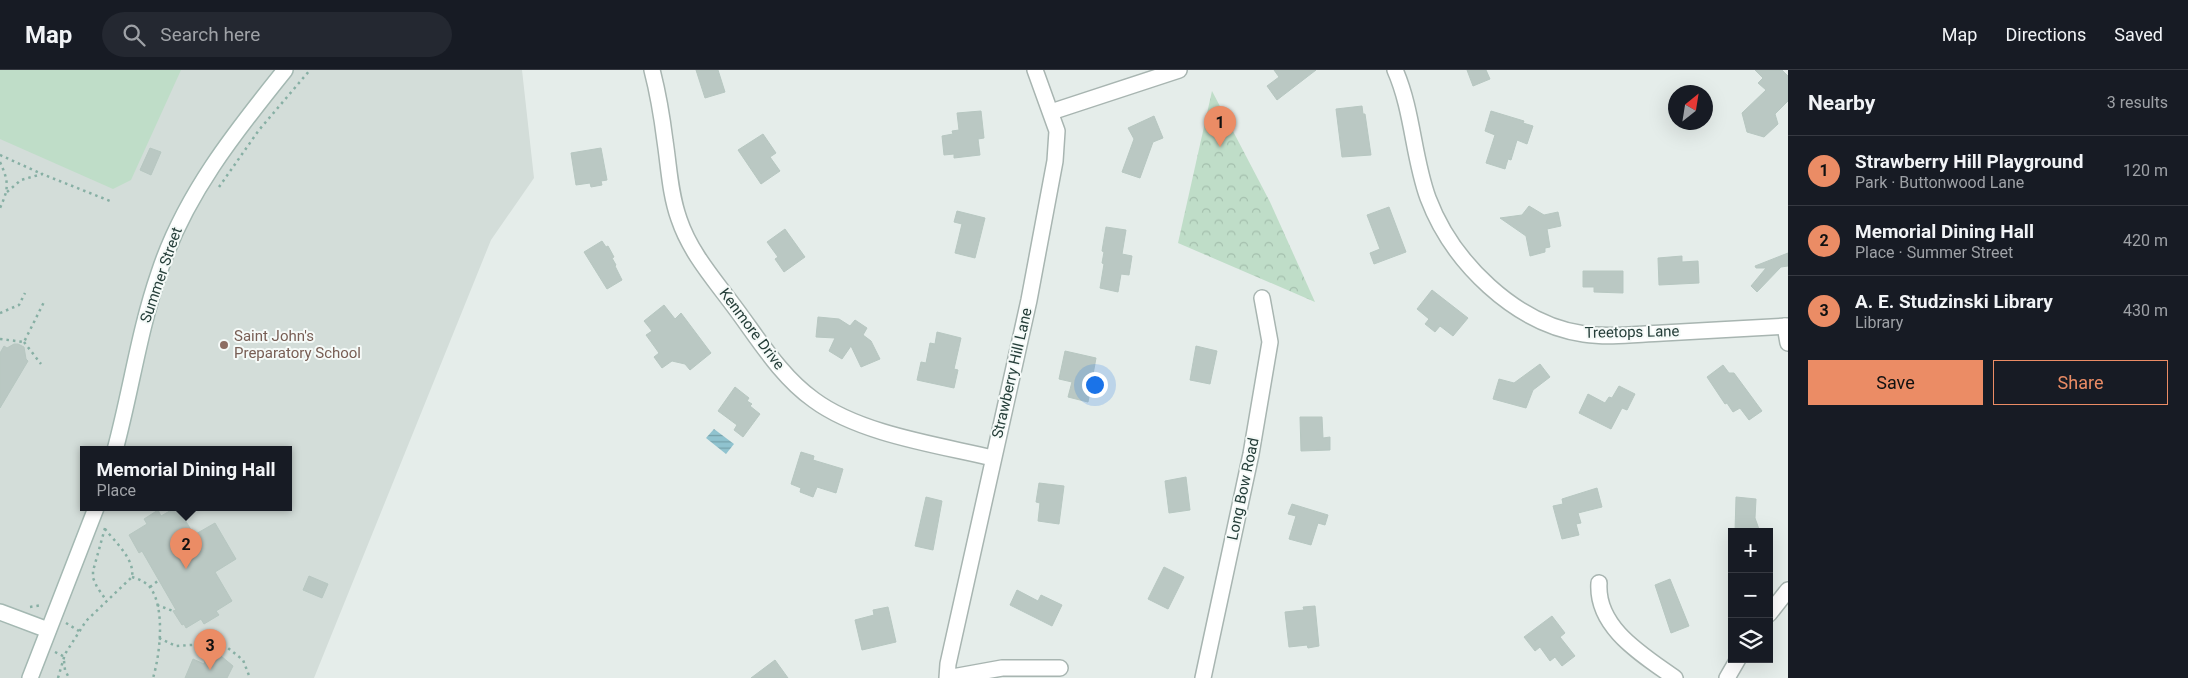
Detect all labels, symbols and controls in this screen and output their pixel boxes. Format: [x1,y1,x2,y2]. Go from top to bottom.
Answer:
search box [102,12,452,57]
text: Map [25,21,72,49]
icon: search [120,21,148,49]
text: Search here [160,23,260,46]
text: Map [1942,24,1977,45]
text: Directions [2005,24,2086,45]
text: Saved [2114,24,2163,45]
north arrow [1668,85,1713,130]
text: Nearby [1808,91,1875,115]
text: 3 results [2107,93,2168,112]
pin: 1 [1204,106,1236,147]
text: Strawberry Hill Playground [1855,150,2083,173]
text: 1 [1819,161,1829,180]
text: 120 m [2123,161,2168,180]
text: Park · Buttonwood Lane [1855,173,2024,192]
text: Memorial Dining Hall [1855,220,2034,243]
street label: Summer Street [136,225,186,325]
text: 2 [1819,231,1829,250]
text: 420 m [2123,231,2168,250]
text: Place · Summer Street [1855,243,2013,262]
street label: Kenmore Drive [715,285,789,373]
text: A. E. Studzinski Library [1855,290,2053,313]
text: 3 [1819,301,1829,320]
text: 430 m [2123,301,2168,320]
street label: Strawberry Hill Lane [988,306,1036,440]
text: Library [1855,313,1903,332]
street label: Treetops Lane [1584,322,1680,342]
place label: Saint John's Preparatory School [234,327,361,362]
marker: Saint John's Preparatory School [218,339,230,351]
button: Save [1808,360,1983,405]
button: Share [1993,360,2168,405]
your location [1082,372,1108,398]
street label: Long Bow Road [1223,436,1263,542]
popup [80,446,292,511]
text: Memorial Dining Hall [97,458,275,481]
text: Place [97,481,136,500]
pin: 2 [170,528,202,569]
map controls [1728,528,1773,663]
button: + [1728,528,1773,573]
button: − [1728,573,1773,618]
button: layers [1728,618,1773,663]
pin: 3 [194,629,226,670]

